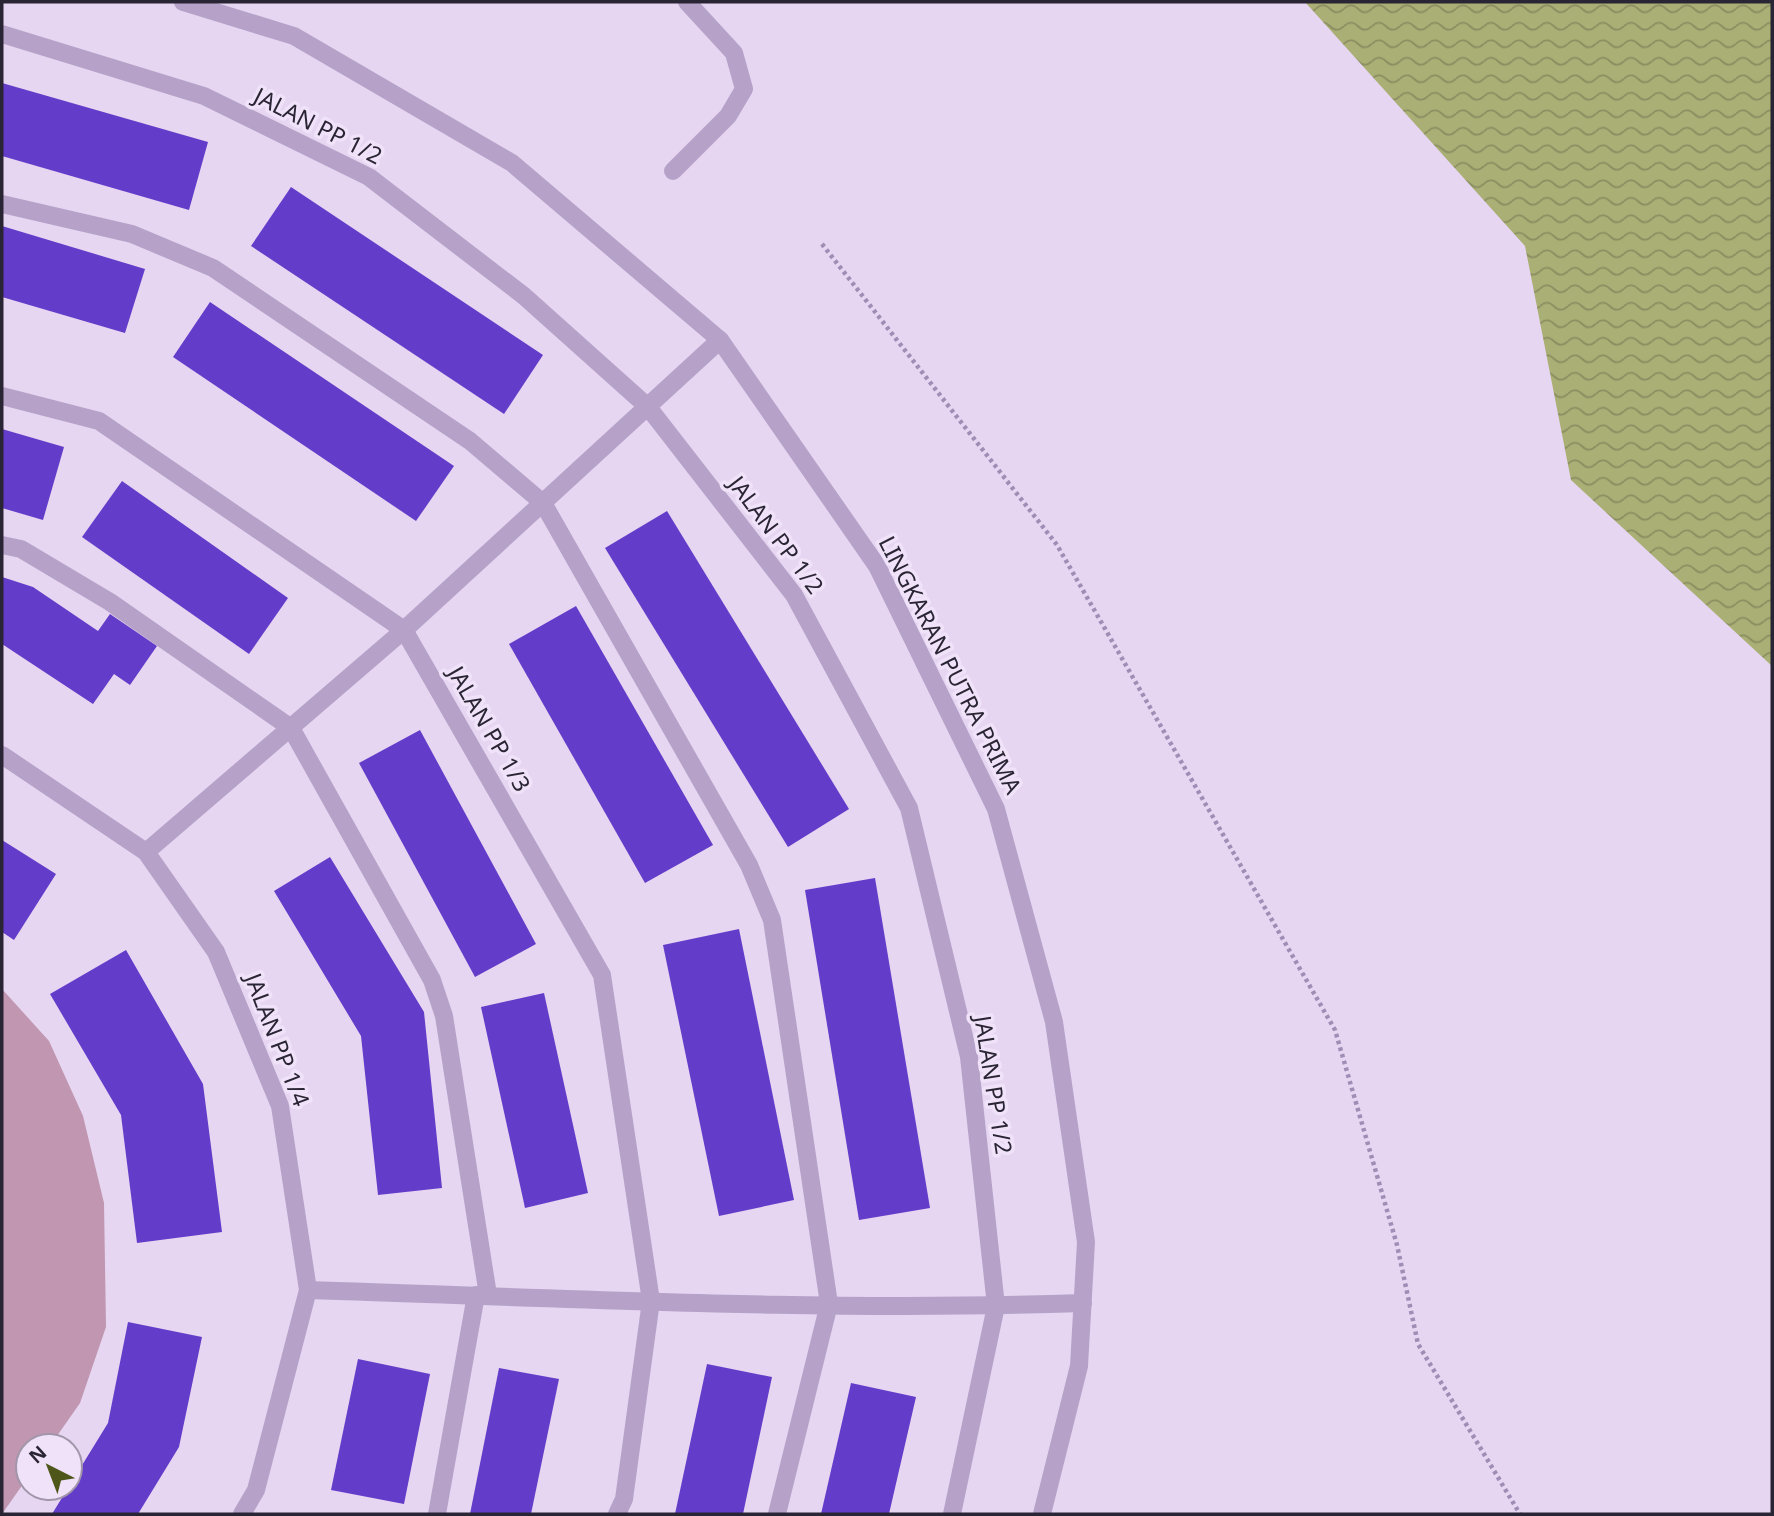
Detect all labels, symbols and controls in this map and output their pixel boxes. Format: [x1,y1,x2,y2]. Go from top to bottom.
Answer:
street label: JALAN PP 1/2 [247,78,388,171]
street label: JALAN PP 1/2 [721,467,832,600]
street label: LINGKARAN PUTRA PRIMA [872,530,1030,799]
street label: JALAN PP 1/3 [440,658,539,797]
street label: JALAN PP 1/4 [237,967,318,1111]
street label: JALAN PP 1/2 [967,1011,1021,1156]
north arrow [14,1432,84,1502]
text: N [23,1440,52,1469]

